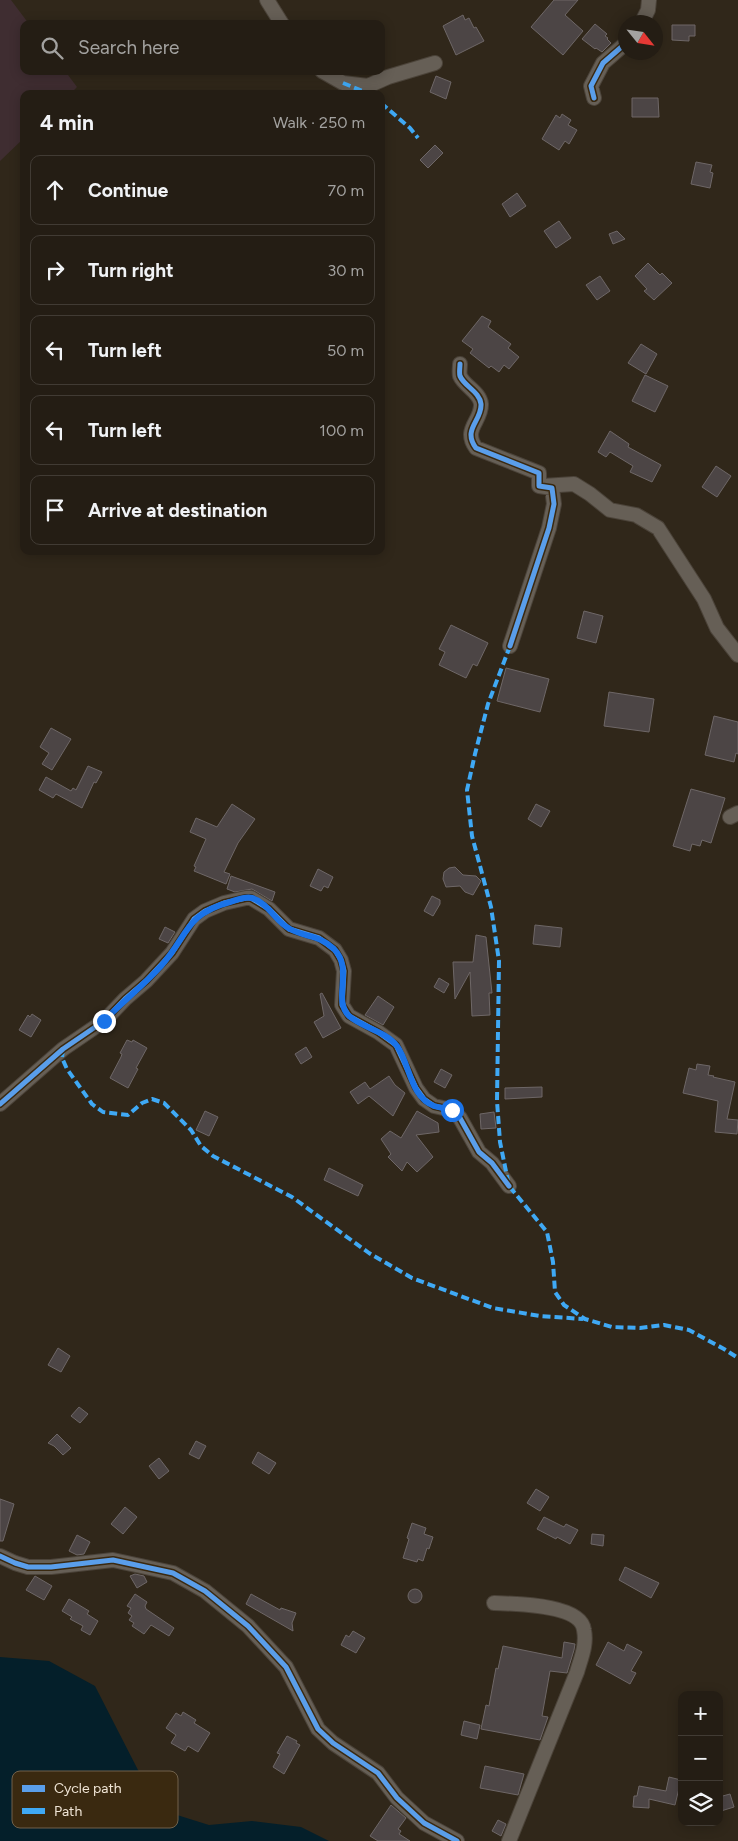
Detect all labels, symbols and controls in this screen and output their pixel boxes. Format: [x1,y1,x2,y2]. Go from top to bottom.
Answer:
north arrow [618,15,663,60]
search box [20,20,385,75]
icon: search [38,34,66,62]
text: Search here [78,36,180,59]
text: 4 min [40,110,94,135]
text: Walk · 250 m [273,113,365,132]
icon: ahead [41,176,69,204]
text: Continue [88,179,168,202]
text: 70 m [328,181,364,200]
icon: right [41,256,69,284]
text: Turn right [88,259,174,282]
text: 30 m [327,261,364,280]
icon: left [41,336,69,364]
text: Turn left [88,339,162,362]
text: 50 m [327,341,364,360]
icon: left [41,416,69,444]
text: Turn left [88,419,162,442]
text: 100 m [319,421,364,440]
icon: arrive [41,496,69,524]
text: Arrive at destination [88,499,267,522]
route end [93,1010,116,1033]
route start [441,1099,464,1122]
map controls [678,1691,723,1826]
button: + [678,1691,723,1736]
button: − [678,1736,723,1781]
legend [12,1771,178,1828]
text: Cycle path [54,1780,122,1797]
button: layers [678,1781,723,1826]
text: Path [54,1803,82,1820]

